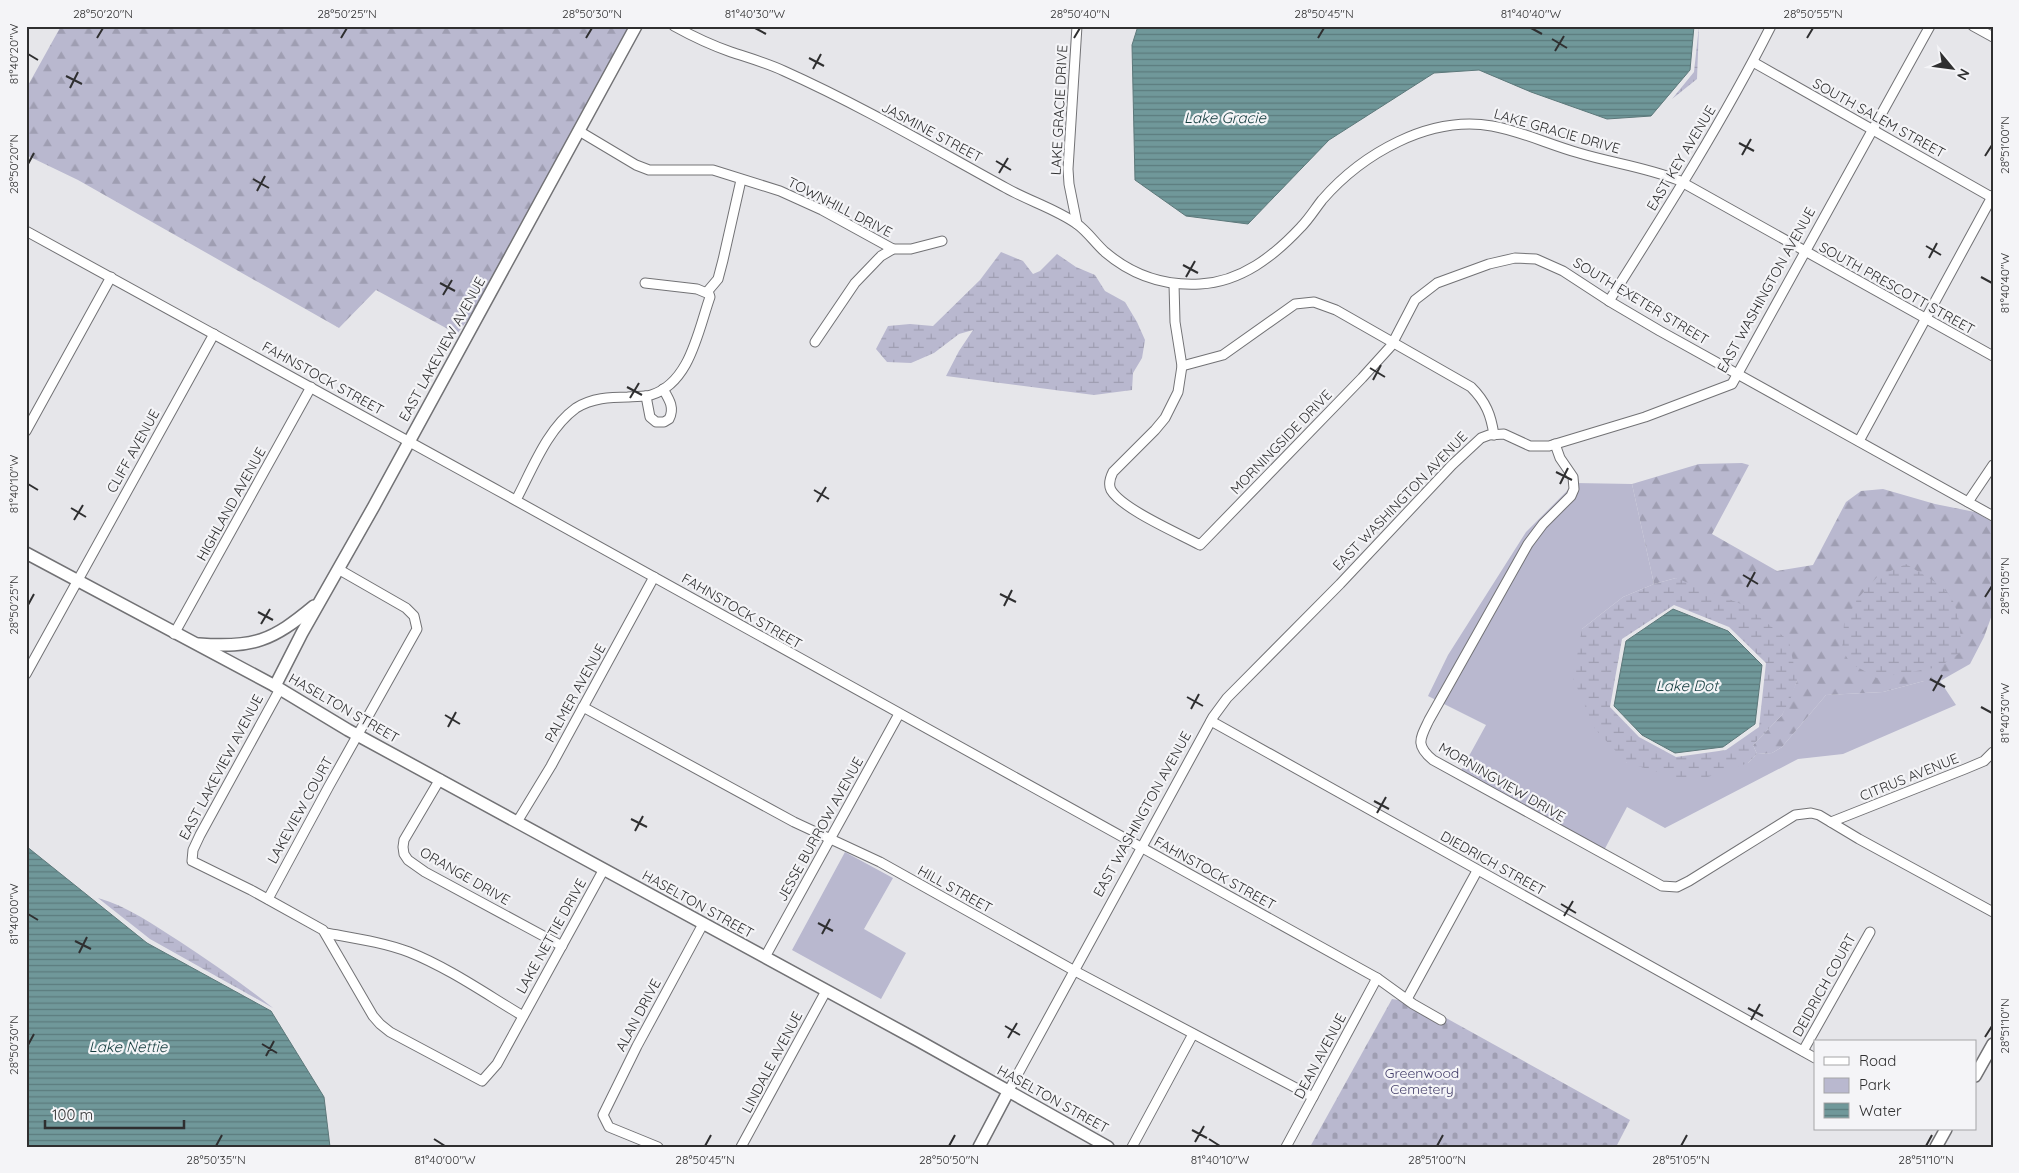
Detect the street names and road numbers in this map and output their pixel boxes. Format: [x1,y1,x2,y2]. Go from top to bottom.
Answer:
street label: LAKE GRACIE DRIVE [1047,44,1071,176]
street label: SOUTH SALEM STREET [1810,74,1948,162]
street label: JASMINE STREET [878,98,986,166]
street label: EAST KEY AVENUE [1643,102,1719,214]
street label: LAKE GRACIE DRIVE [1492,104,1622,158]
street label: TOWNHILL DRIVE [785,173,895,241]
street label: EAST WASHINGTON AVENUE [1713,204,1819,376]
street label: SOUTH PRESCOTT STREET [1816,238,1978,338]
street label: SOUTH EXETER STREET [1570,253,1712,349]
street label: EAST LAKEVIEW AVENUE [395,274,489,424]
street label: FAHNSTOCK STREET [259,337,387,419]
street label: MORNINGSIDE DRIVE [1226,386,1336,498]
street label: CLIFF AVENUE [103,406,163,496]
street label: EAST WASHINGTON AVENUE [1329,428,1471,574]
street label: HIGHLAND AVENUE [192,444,270,564]
street label: FAHNSTOCK STREET [679,569,805,653]
street label: PALMER AVENUE [540,640,610,746]
street label: HASELTON STREET [286,669,402,747]
street label: EAST LAKEVIEW AVENUE [175,691,267,843]
street label: EAST WASHINGTON AVENUE [1089,728,1195,900]
street label: MORNINGVIEW DRIVE [1435,738,1569,826]
street label: CITRUS AVENUE [1857,749,1961,805]
street label: LAKEVIEW COURT [263,753,337,867]
street label: JESSE BURROW AVENUE [773,754,867,904]
street label: DIEDRICH STREET [1437,827,1549,899]
street label: FAHNSTOCK STREET [1151,832,1279,914]
street label: ORANGE DRIVE [417,843,513,909]
street label: HILL STREET [915,861,995,917]
street label: HASELTON STREET [639,866,757,942]
street label: LAKE NETTIE DRIVE [512,875,590,997]
street label: DEIDRICH COURT [1788,930,1860,1040]
street label: ALAN DRIVE [611,976,665,1054]
street label: LINDALE AVENUE [738,1008,806,1116]
street label: DEAN AVENUE [1290,1010,1350,1102]
street label: HASELTON STREET [994,1061,1112,1137]

